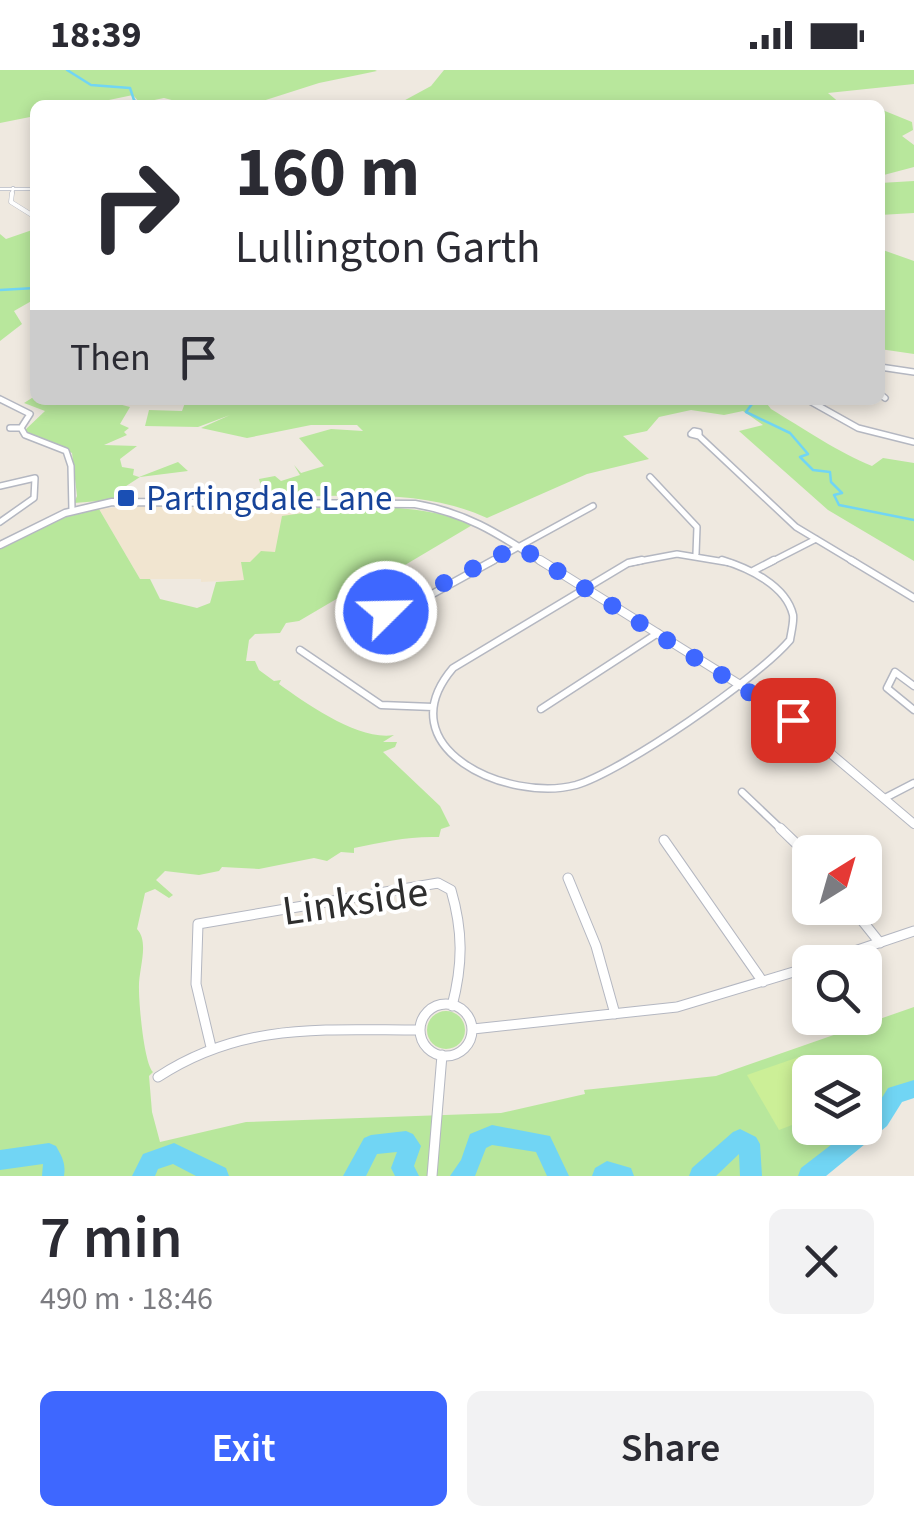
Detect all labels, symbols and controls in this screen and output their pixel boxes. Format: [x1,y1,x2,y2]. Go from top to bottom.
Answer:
text: 18:39 [50,8,142,62]
text: 160 m [235,123,420,223]
icon: right [70,140,200,270]
text: Lullington Garth [235,216,541,280]
icon: arrive [171,330,226,385]
text: Then [70,331,151,385]
place label: Partingdale Lane [146,474,392,524]
marker: Partingdale Lane [115,487,137,509]
position arrow [334,560,438,664]
pin [751,678,836,763]
icon: arrive [766,693,821,748]
north arrow [792,835,882,925]
map controls [792,835,882,1145]
street label: Linkside [279,862,432,942]
button: search [792,945,882,1035]
button: layers [792,1055,882,1145]
text: 7 min [40,1196,183,1281]
button: close [769,1209,874,1314]
text: 490 m · 18:46 [40,1276,213,1322]
button: Exit [40,1391,447,1506]
button: Share [467,1391,874,1506]

